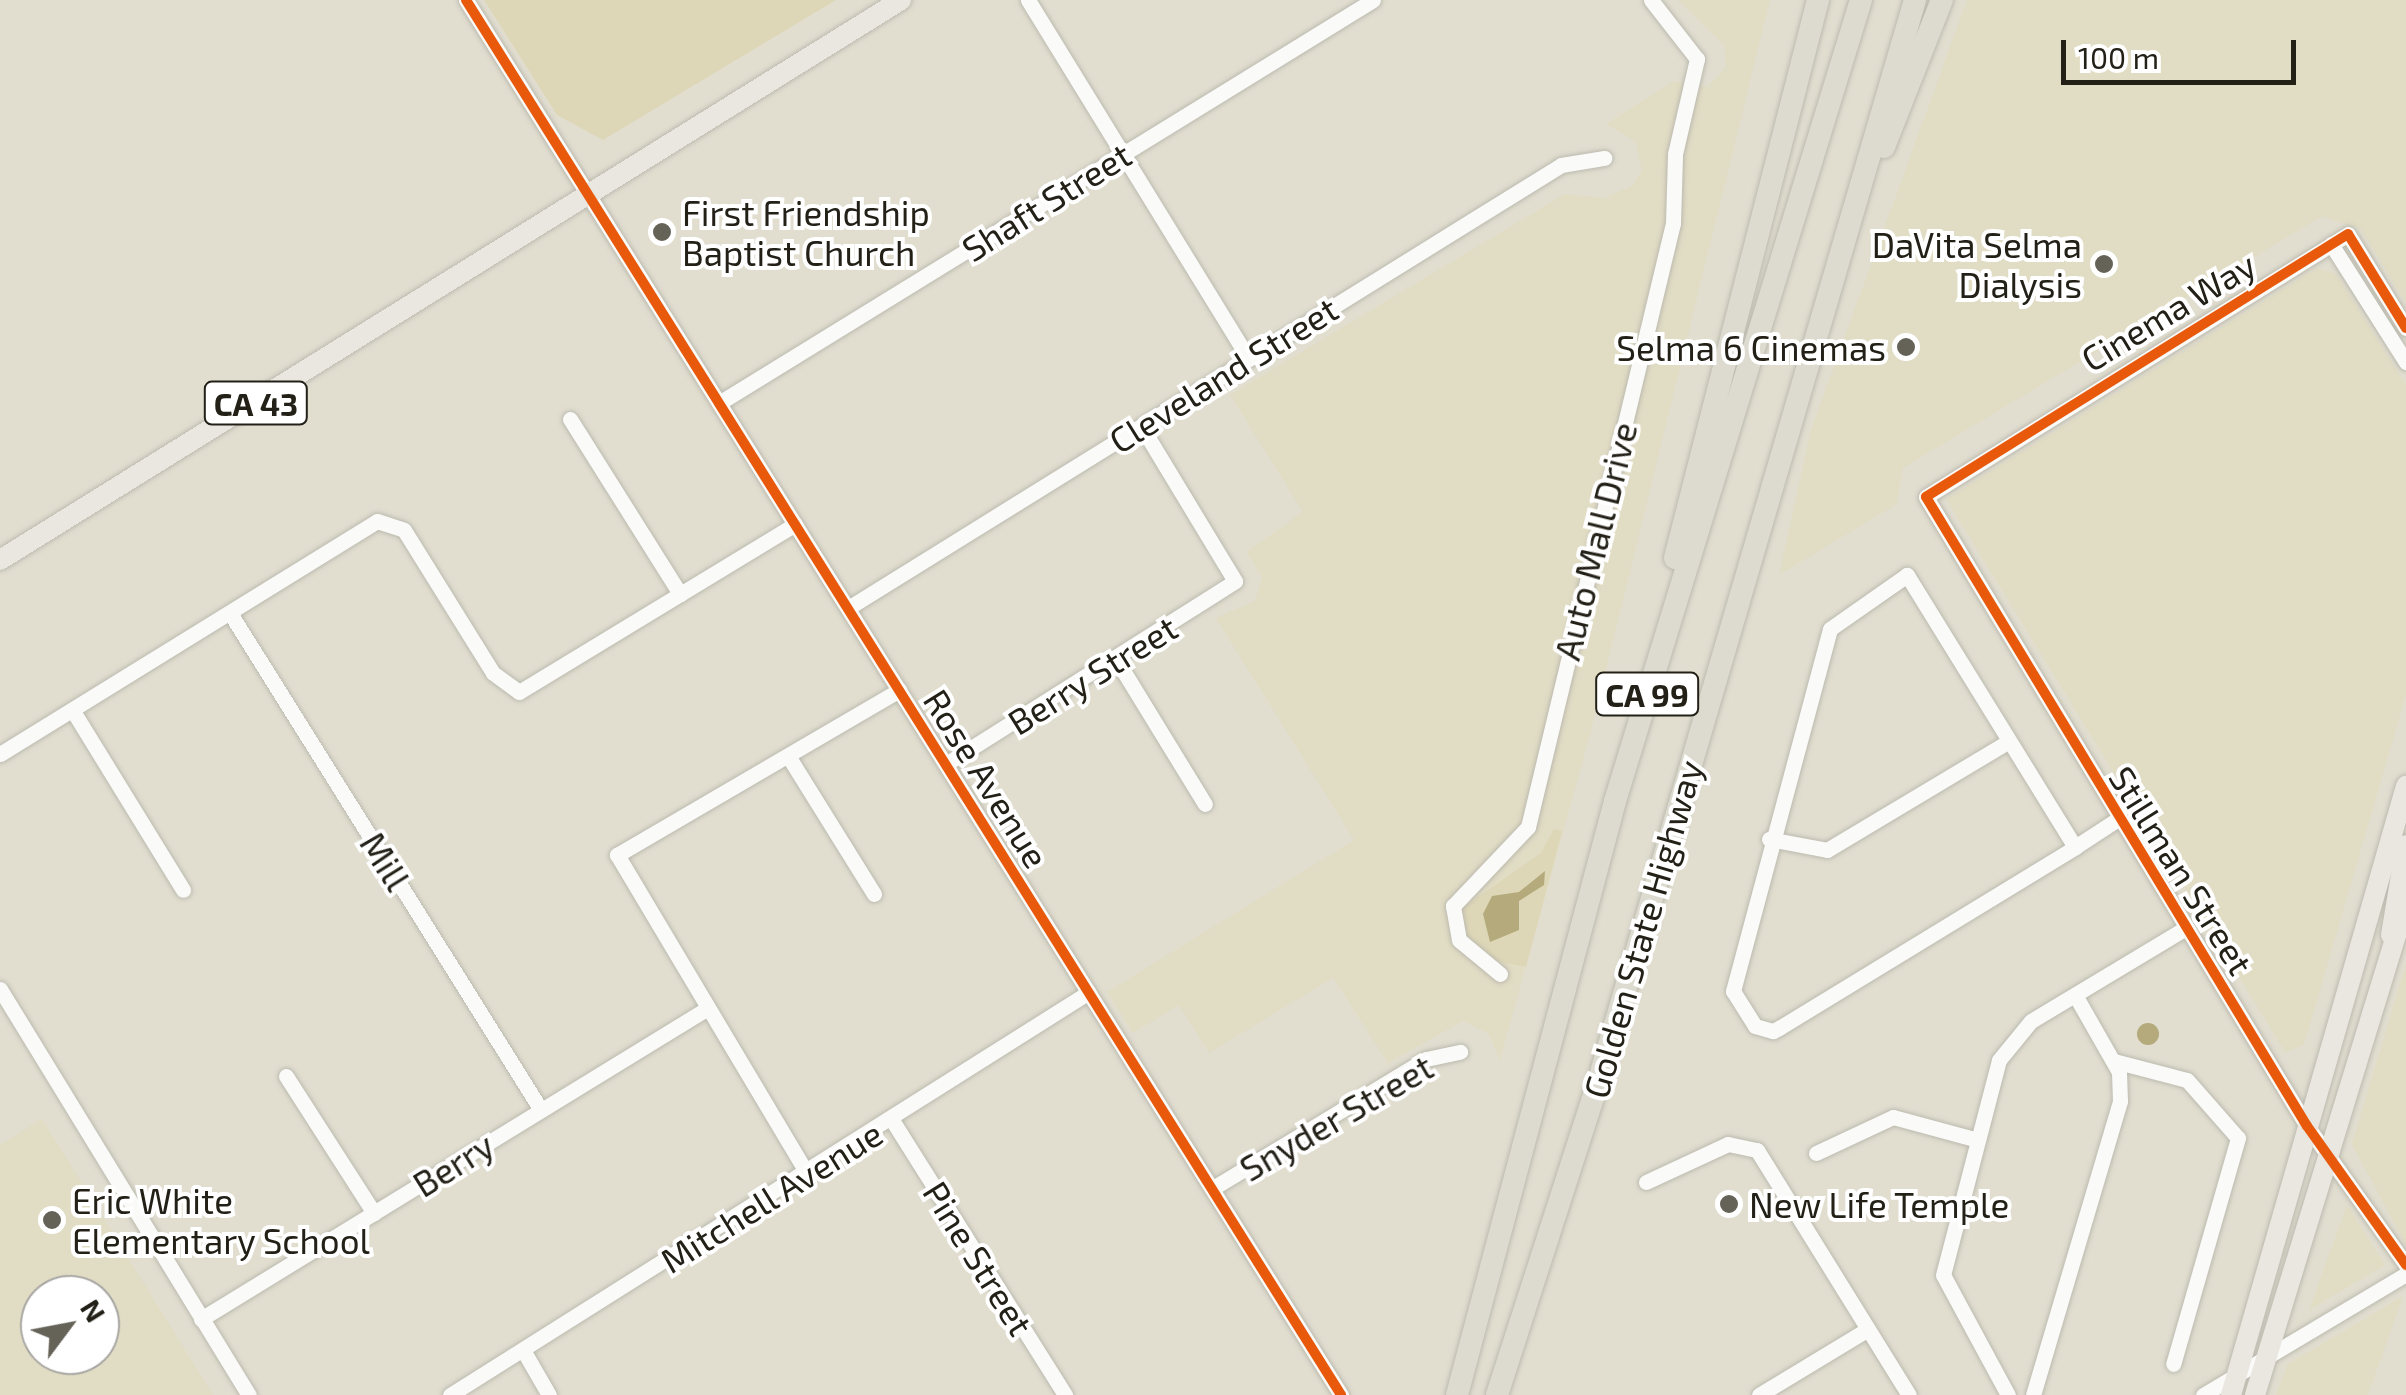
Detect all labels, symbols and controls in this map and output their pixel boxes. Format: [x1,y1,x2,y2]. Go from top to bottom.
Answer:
scale bar [2066,20,2301,82]
text: 100 m [2078,39,2159,75]
street label: Shaft Street [954,133,1138,269]
place label: First Friendship Baptist Church [682,191,930,273]
marker: First Friendship Baptist Church [651,221,673,243]
place label: DaVita Selma Dialysis [1872,223,2082,305]
street label: Cinema Way [2073,243,2263,379]
marker: DaVita Selma Dialysis [2091,251,2117,277]
street label: Cleveland Street [1101,287,1345,461]
place label: Selma 6 Cinemas [1616,326,1886,368]
marker: Selma 6 Cinemas [1895,336,1917,358]
road number: CA 43 [201,376,311,430]
street label: Auto Mall Drive [1545,417,1645,665]
street label: Berry Street [999,605,1185,743]
road number: CA 99 [1594,667,1700,721]
street label: Rose Avenue [915,681,1059,875]
street label: Golden State Highway [1574,755,1710,1103]
street label: Stillman Street [2101,758,2263,982]
street label: Mill [352,824,420,898]
street label: Snyder Street [1232,1045,1440,1189]
street label: Mitchell Avenue [652,1111,890,1281]
street label: Berry [405,1123,501,1205]
street label: Pine Street [915,1173,1043,1343]
place label: Eric White Elementary School [72,1179,371,1261]
place label: New Life Temple [1749,1183,2011,1225]
marker: New Life Temple [1718,1193,1740,1215]
marker: Eric White Elementary School [41,1209,63,1231]
north arrow [20,1275,120,1375]
text: N [74,1293,114,1328]

